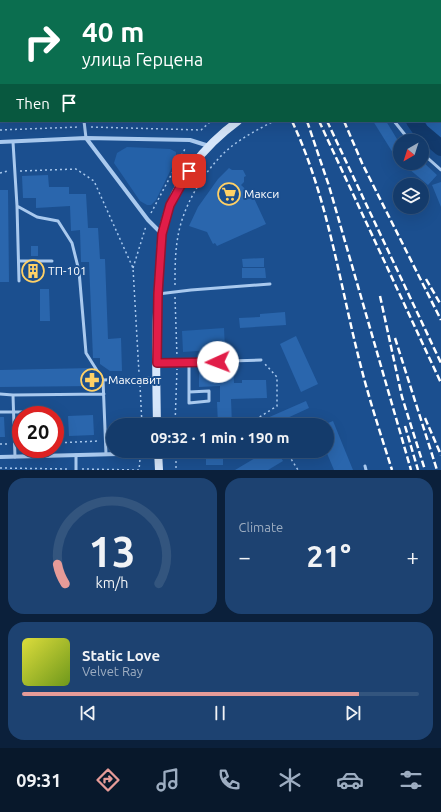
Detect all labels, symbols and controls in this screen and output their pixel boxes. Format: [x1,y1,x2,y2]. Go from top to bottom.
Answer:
icon: right [16,16,68,68]
text: 40 m [82,16,144,47]
text: улица Герцена [82,49,203,69]
icon: arrive [58,92,80,114]
text: Then [16,95,50,112]
north arrow [393,134,429,170]
map controls [393,134,429,214]
pin [172,154,206,188]
icon: arrive [178,160,200,182]
button: layers [393,178,429,214]
supermarket icon: Макси [216,181,242,207]
place label: Макси [244,187,279,200]
building icon: ТП-101 [20,258,46,284]
place label: ТП-101 [48,264,87,277]
position arrow [197,341,239,383]
pharmacy icon: Максавит [79,367,105,393]
place label: Максавит [108,373,162,386]
speed limit sign: 20 [12,406,64,458]
text: 09:32 · 1 min · 190 m [151,429,289,446]
text: Climate [239,520,283,534]
text: 13 [89,528,136,575]
text: 21° [307,539,351,573]
text: − [239,544,251,569]
text: + [407,544,419,569]
text: km/h [96,575,129,591]
text: Static Love [82,647,160,664]
text: Velvet Ray [82,664,143,678]
icon: previous [77,702,99,724]
icon: pause [209,702,231,724]
icon: next [342,702,364,724]
icon: directions [94,766,122,794]
icon: music [154,766,182,794]
icon: phone [215,766,243,794]
icon: climate [276,766,304,794]
icon: car [336,766,364,794]
icon: filters [397,766,425,794]
text: 09:31 [16,770,61,790]

